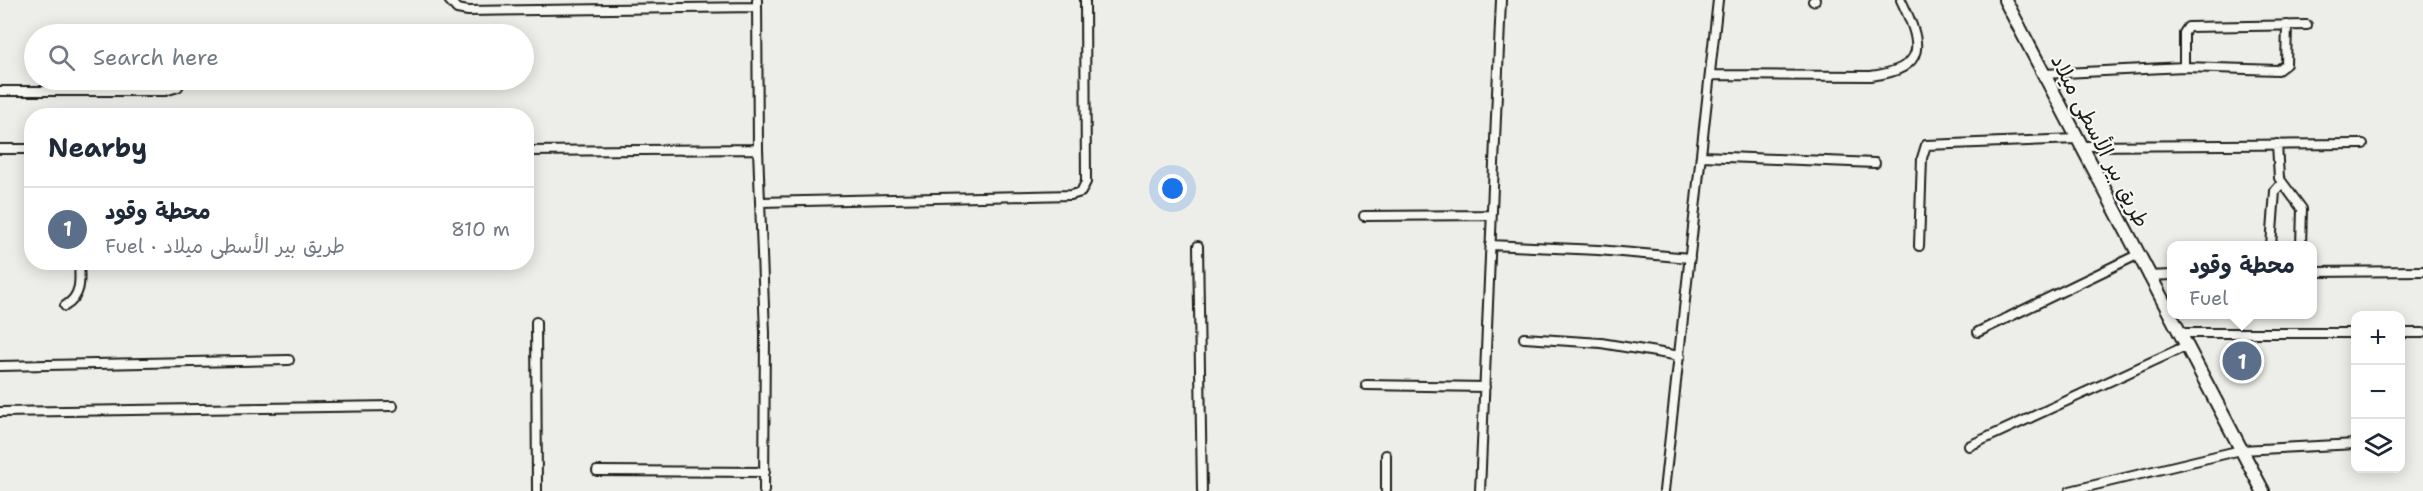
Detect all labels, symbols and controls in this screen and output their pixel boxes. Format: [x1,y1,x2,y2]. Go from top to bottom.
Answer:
search box [24,24,534,90]
icon: search [45,41,78,74]
text: Search here [93,43,219,72]
street label: طريق بير الأسطى ميلاد [2044,50,2156,232]
text: Nearby [48,130,147,165]
your location [1158,174,1187,203]
text: محطة وقود [105,197,211,226]
text: 1 [63,216,72,242]
text: 810 m [451,216,510,242]
text: Fuel · طريق بير الأسطى ميلاد [105,233,345,259]
popup [2167,241,2317,319]
text: محطة وقود [2189,251,2295,280]
text: Fuel [2189,285,2228,311]
map controls [2351,311,2405,473]
button: + [2351,311,2405,365]
pin: 1 [2222,338,2262,384]
button: − [2351,365,2405,419]
button: layers [2351,419,2405,473]

